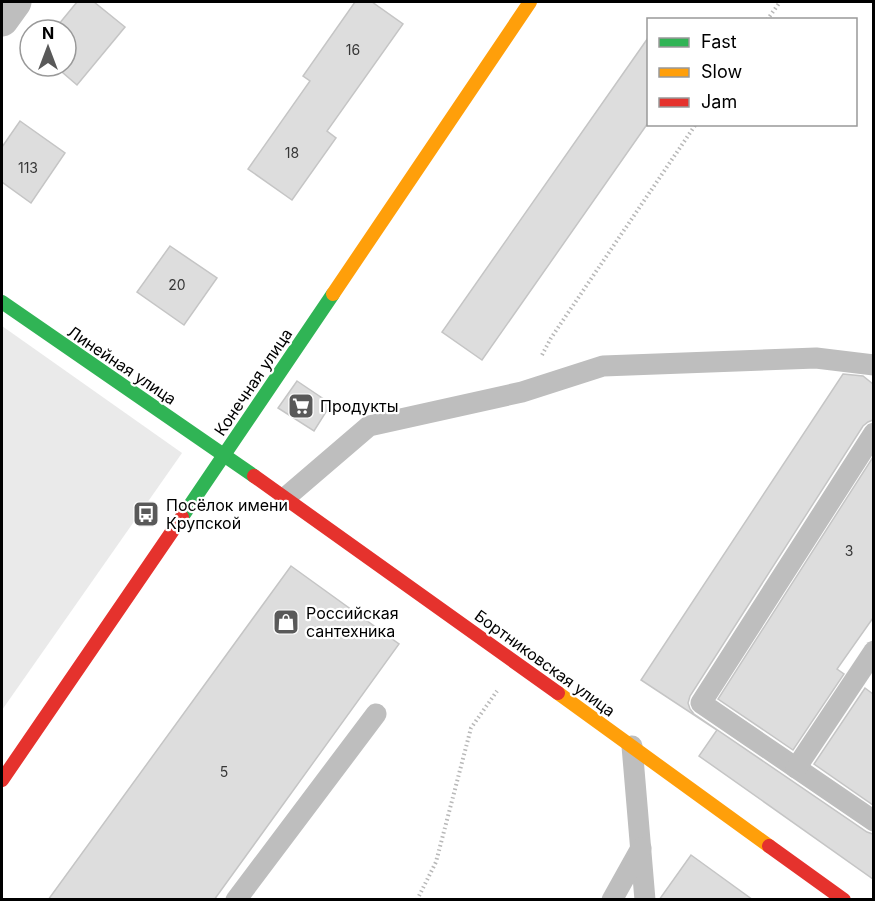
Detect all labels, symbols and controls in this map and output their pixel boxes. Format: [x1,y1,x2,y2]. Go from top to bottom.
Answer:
north arrow [18,18,78,78]
legend [647,18,857,126]
text: N [42,23,54,43]
text: Fast [701,31,737,52]
house number: 16 [346,41,360,58]
text: Slow [701,61,742,82]
text: Jam [701,91,737,112]
house number: 18 [285,144,299,161]
house number: 113 [18,159,38,176]
house number: 20 [168,276,186,293]
street label: Линейная улица [64,321,180,409]
street label: Конечная улица [210,325,296,439]
supermarket icon: Продукты [286,391,316,421]
place label: Продукты [320,396,398,416]
place label: Посёлок имени Крупской [166,495,288,533]
bus stop icon: Посёлок имени Крупской [131,499,161,529]
house number: 3 [845,542,853,559]
place label: Российская сантехника [306,603,399,641]
street label: Бортниковская улица [471,605,619,721]
shop icon: Российская сантехника [271,607,301,637]
house number: 5 [220,763,228,780]

